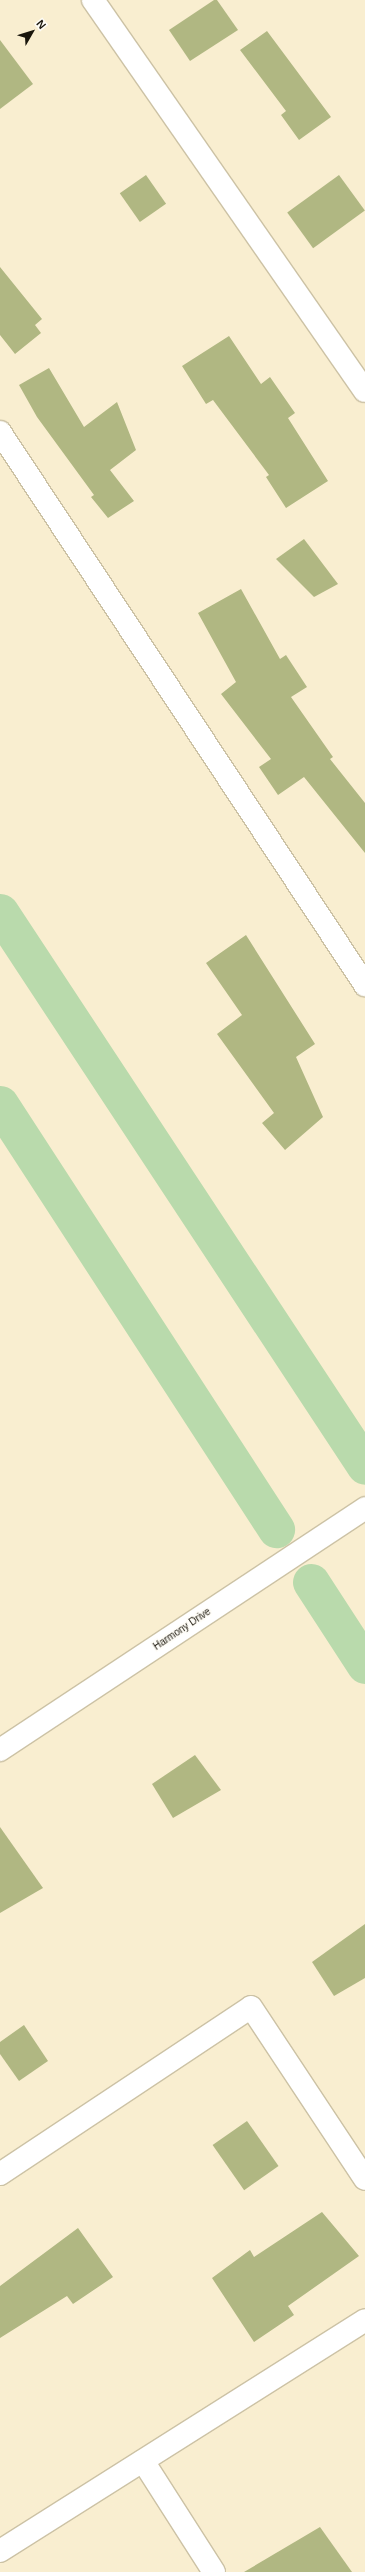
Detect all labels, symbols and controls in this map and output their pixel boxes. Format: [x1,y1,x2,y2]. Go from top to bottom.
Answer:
north arrow [12,12,52,52]
text: N [34,18,48,31]
street label: Harmony Drive [151,1605,213,1653]

